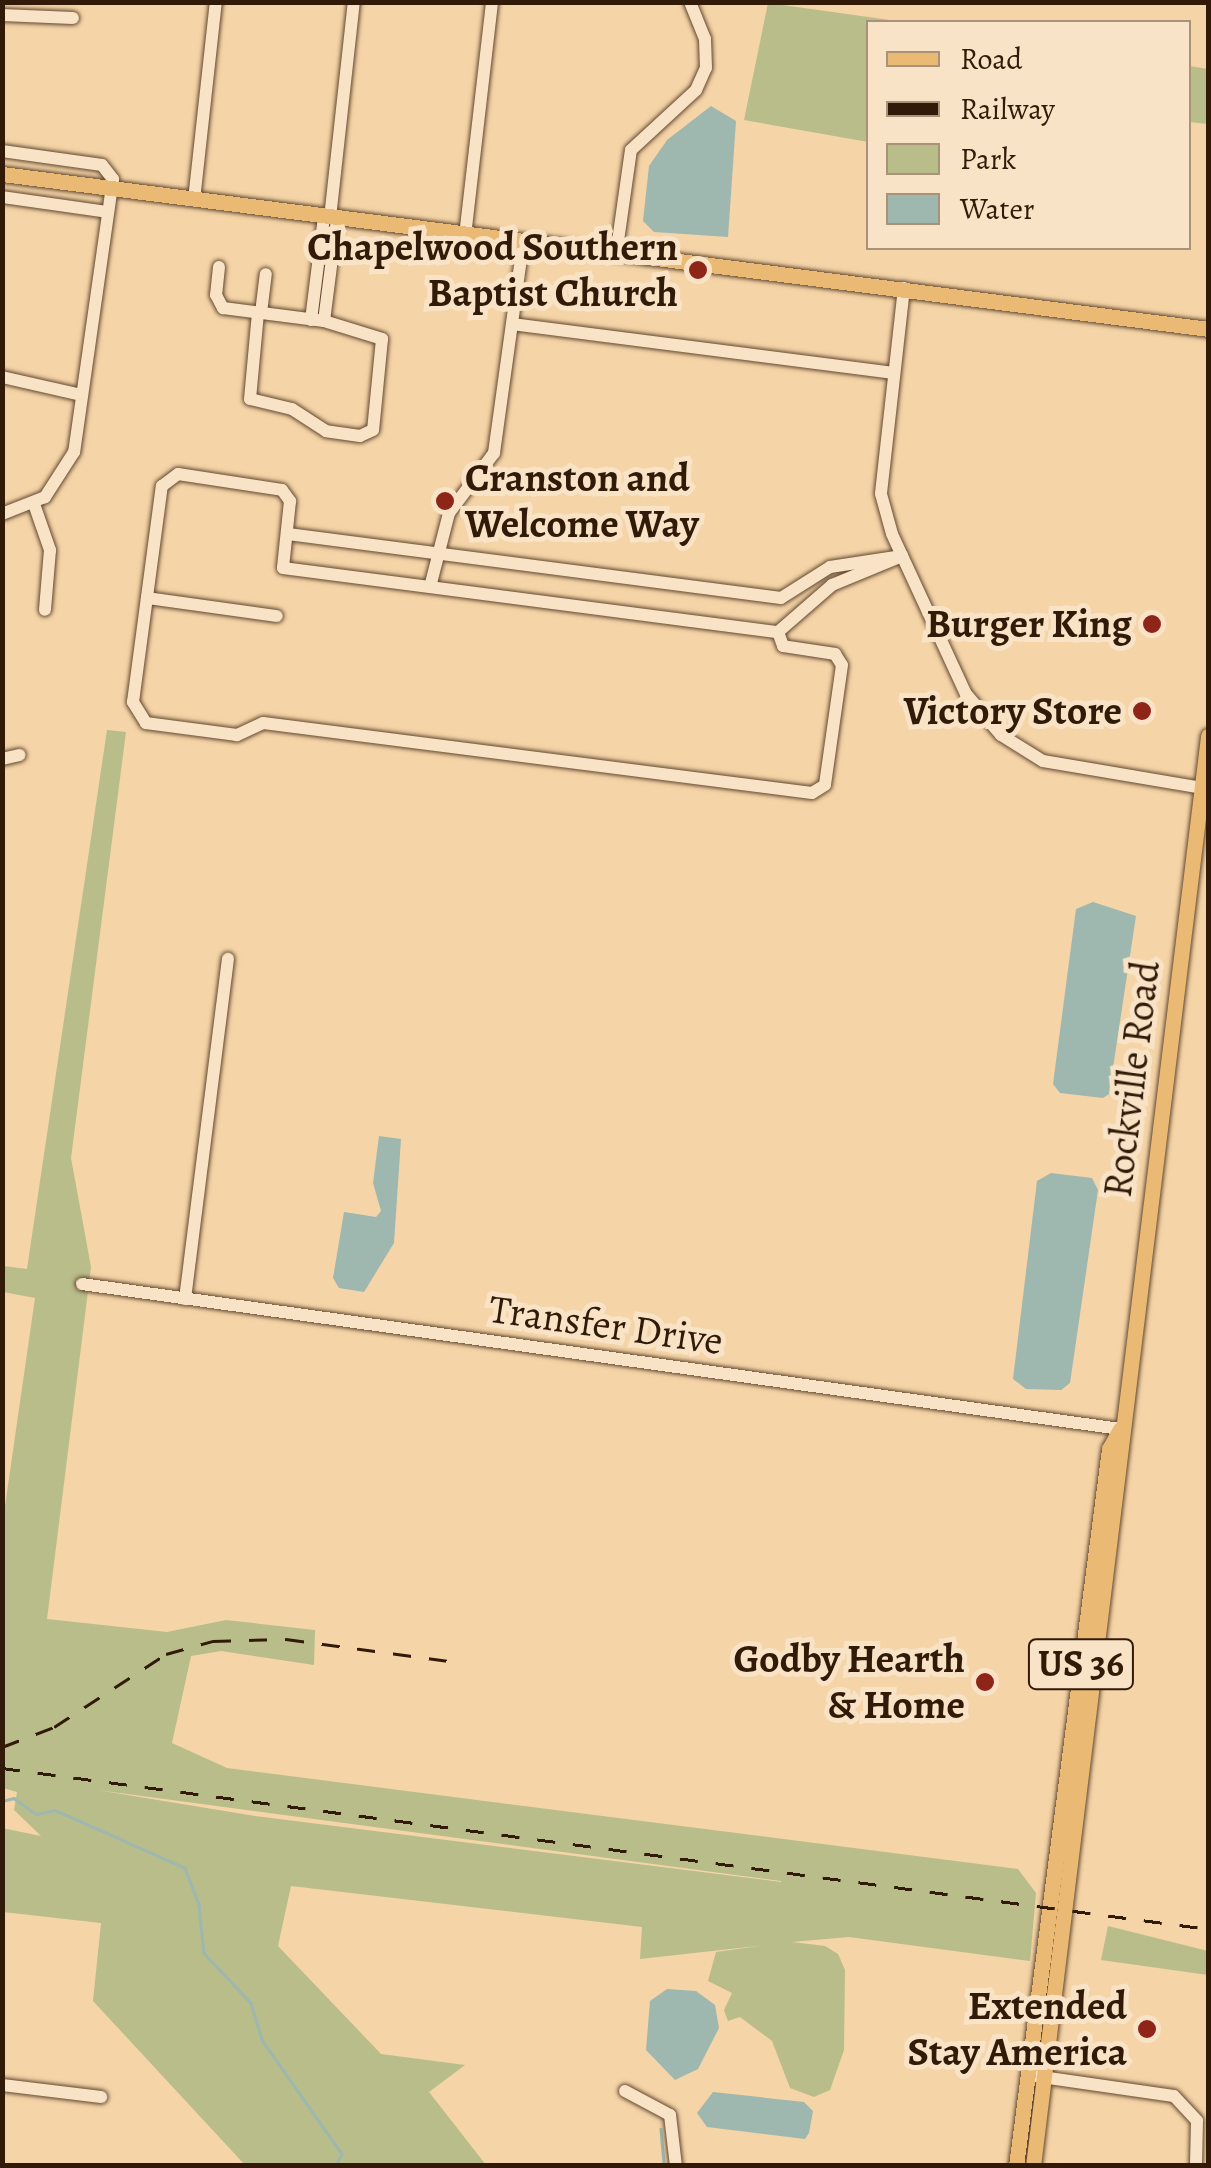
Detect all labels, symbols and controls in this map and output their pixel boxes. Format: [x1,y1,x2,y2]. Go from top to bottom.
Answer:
legend [866,20,1191,250]
text: Road [960,39,1022,79]
text: Railway [960,89,1055,129]
text: Park [960,139,1016,179]
text: Water [960,189,1034,229]
place label: Chapelwood Southern Baptist Church [307,223,678,317]
marker: Chapelwood Southern Baptist Church [687,259,709,281]
place label: Cranston and Welcome Way [465,454,699,548]
marker: Cranston and Welcome Way [434,490,456,512]
place label: Burger King [926,600,1132,648]
marker: Burger King [1141,613,1163,635]
place label: Victory Store [904,687,1122,735]
marker: Victory Store [1131,700,1153,722]
street label: Rockville Road [1094,958,1170,1200]
street label: Transfer Drive [486,1285,726,1365]
road number: US 36 [1026,1631,1136,1697]
place label: Godby Hearth & Home [734,1635,965,1729]
marker: Godby Hearth & Home [974,1671,996,1693]
place label: Extended Stay America [907,1982,1127,2076]
marker: Extended Stay America [1136,2018,1158,2040]

